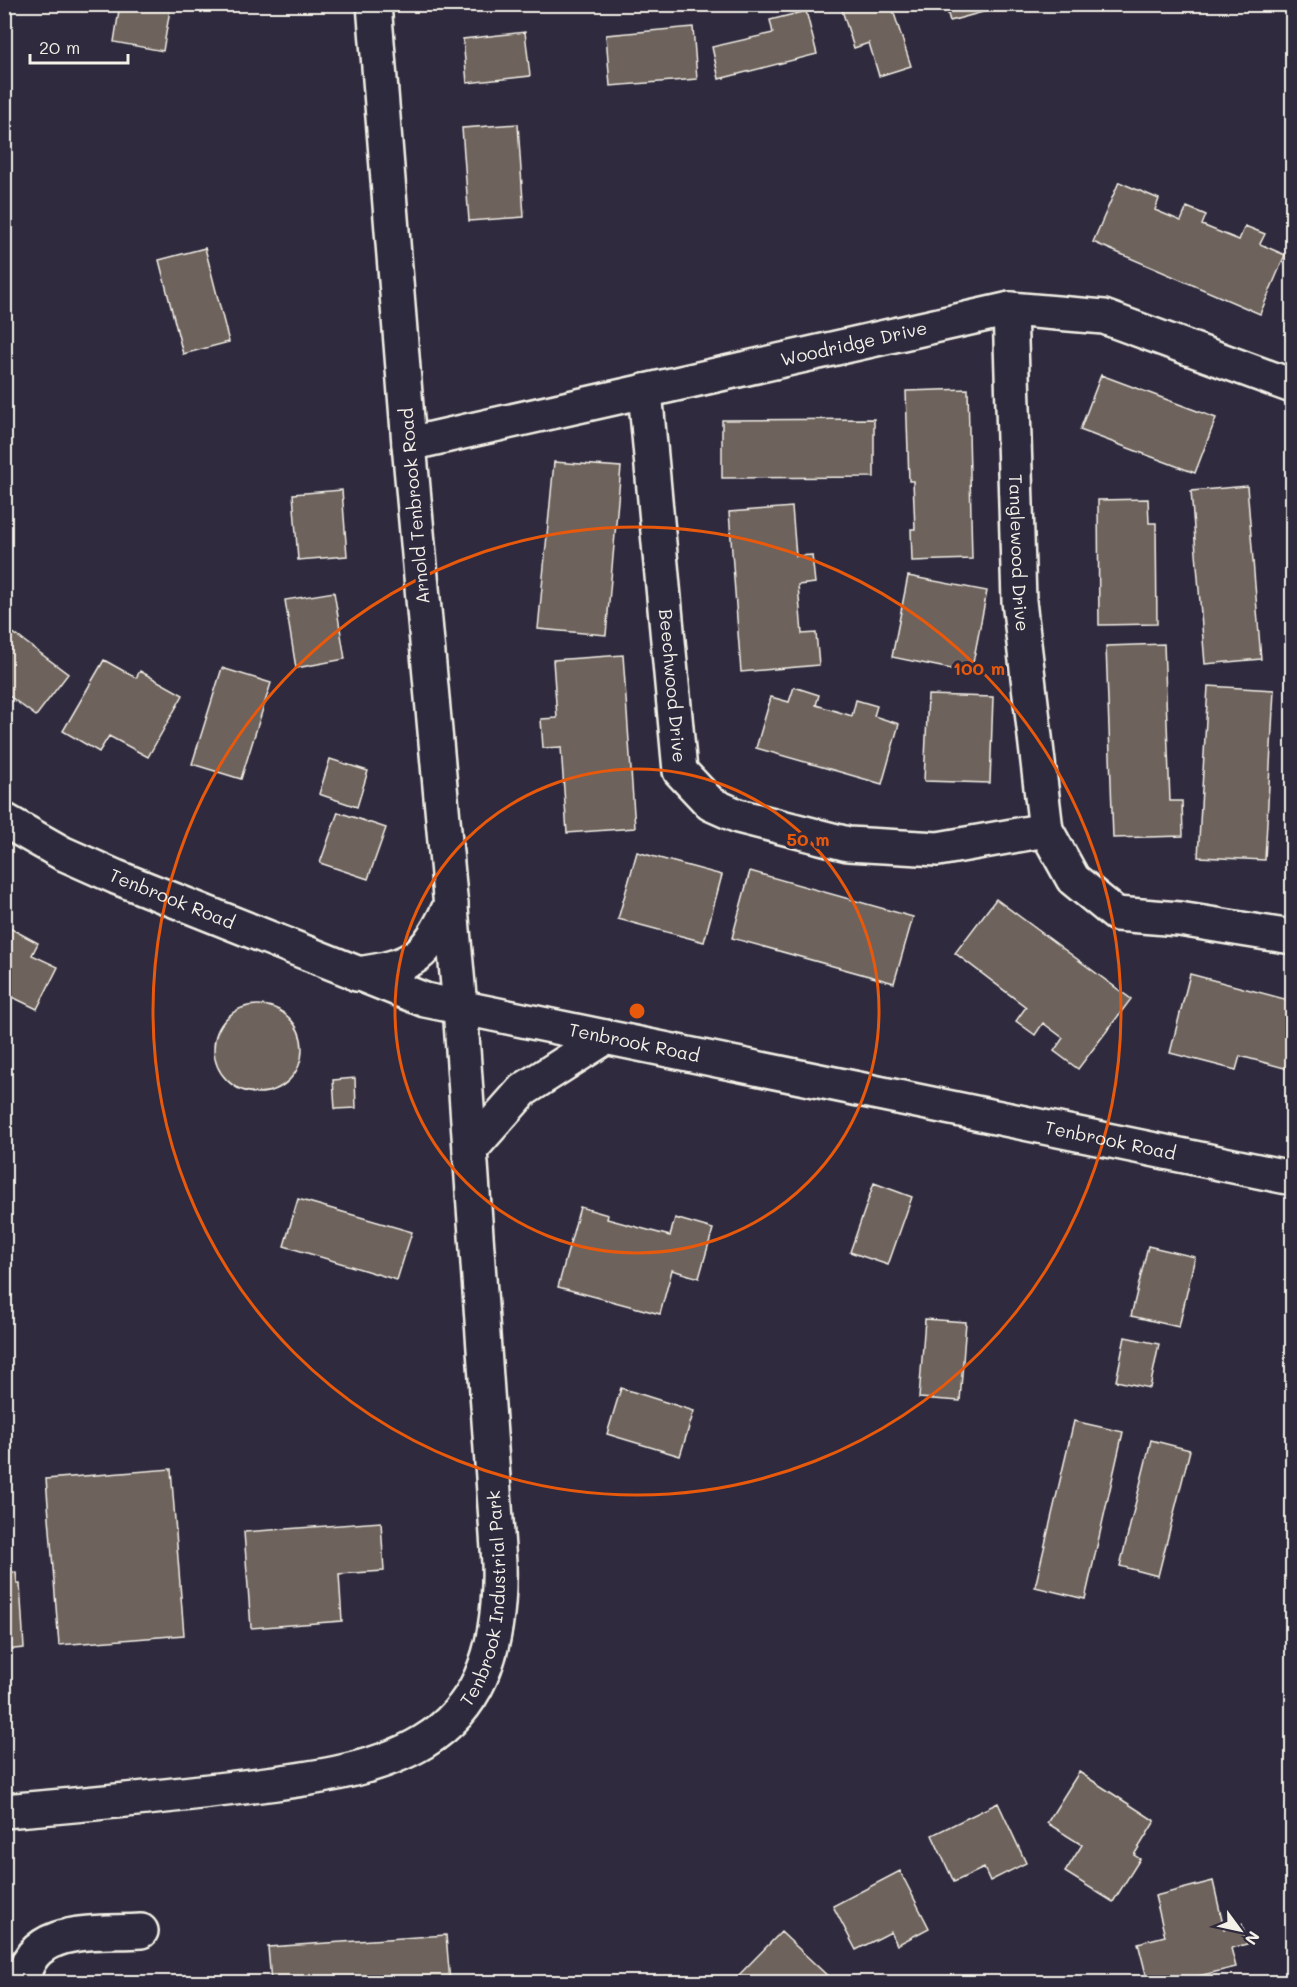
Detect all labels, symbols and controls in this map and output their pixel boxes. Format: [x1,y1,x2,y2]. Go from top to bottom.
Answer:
scale bar [30,27,128,65]
text: 20 m [39,35,80,59]
street label: Woodridge Drive [778,315,929,371]
street label: Arnold Tenbrook Road [393,407,435,605]
street label: Tanglewood Drive [1004,474,1035,633]
street label: Beechwood Drive [654,608,692,764]
text: 100 m [953,656,1005,680]
text: 50 m [787,827,829,851]
street label: Tenbrook Road [106,862,239,934]
centre of rings [627,1001,647,1021]
street label: Tenbrook Road [567,1017,702,1067]
street label: Tenbrook Road [1043,1115,1178,1165]
street label: Tenbrook Industrial Park [454,1490,510,1711]
north arrow [1210,1900,1270,1960]
text: N [1241,1928,1265,1949]

